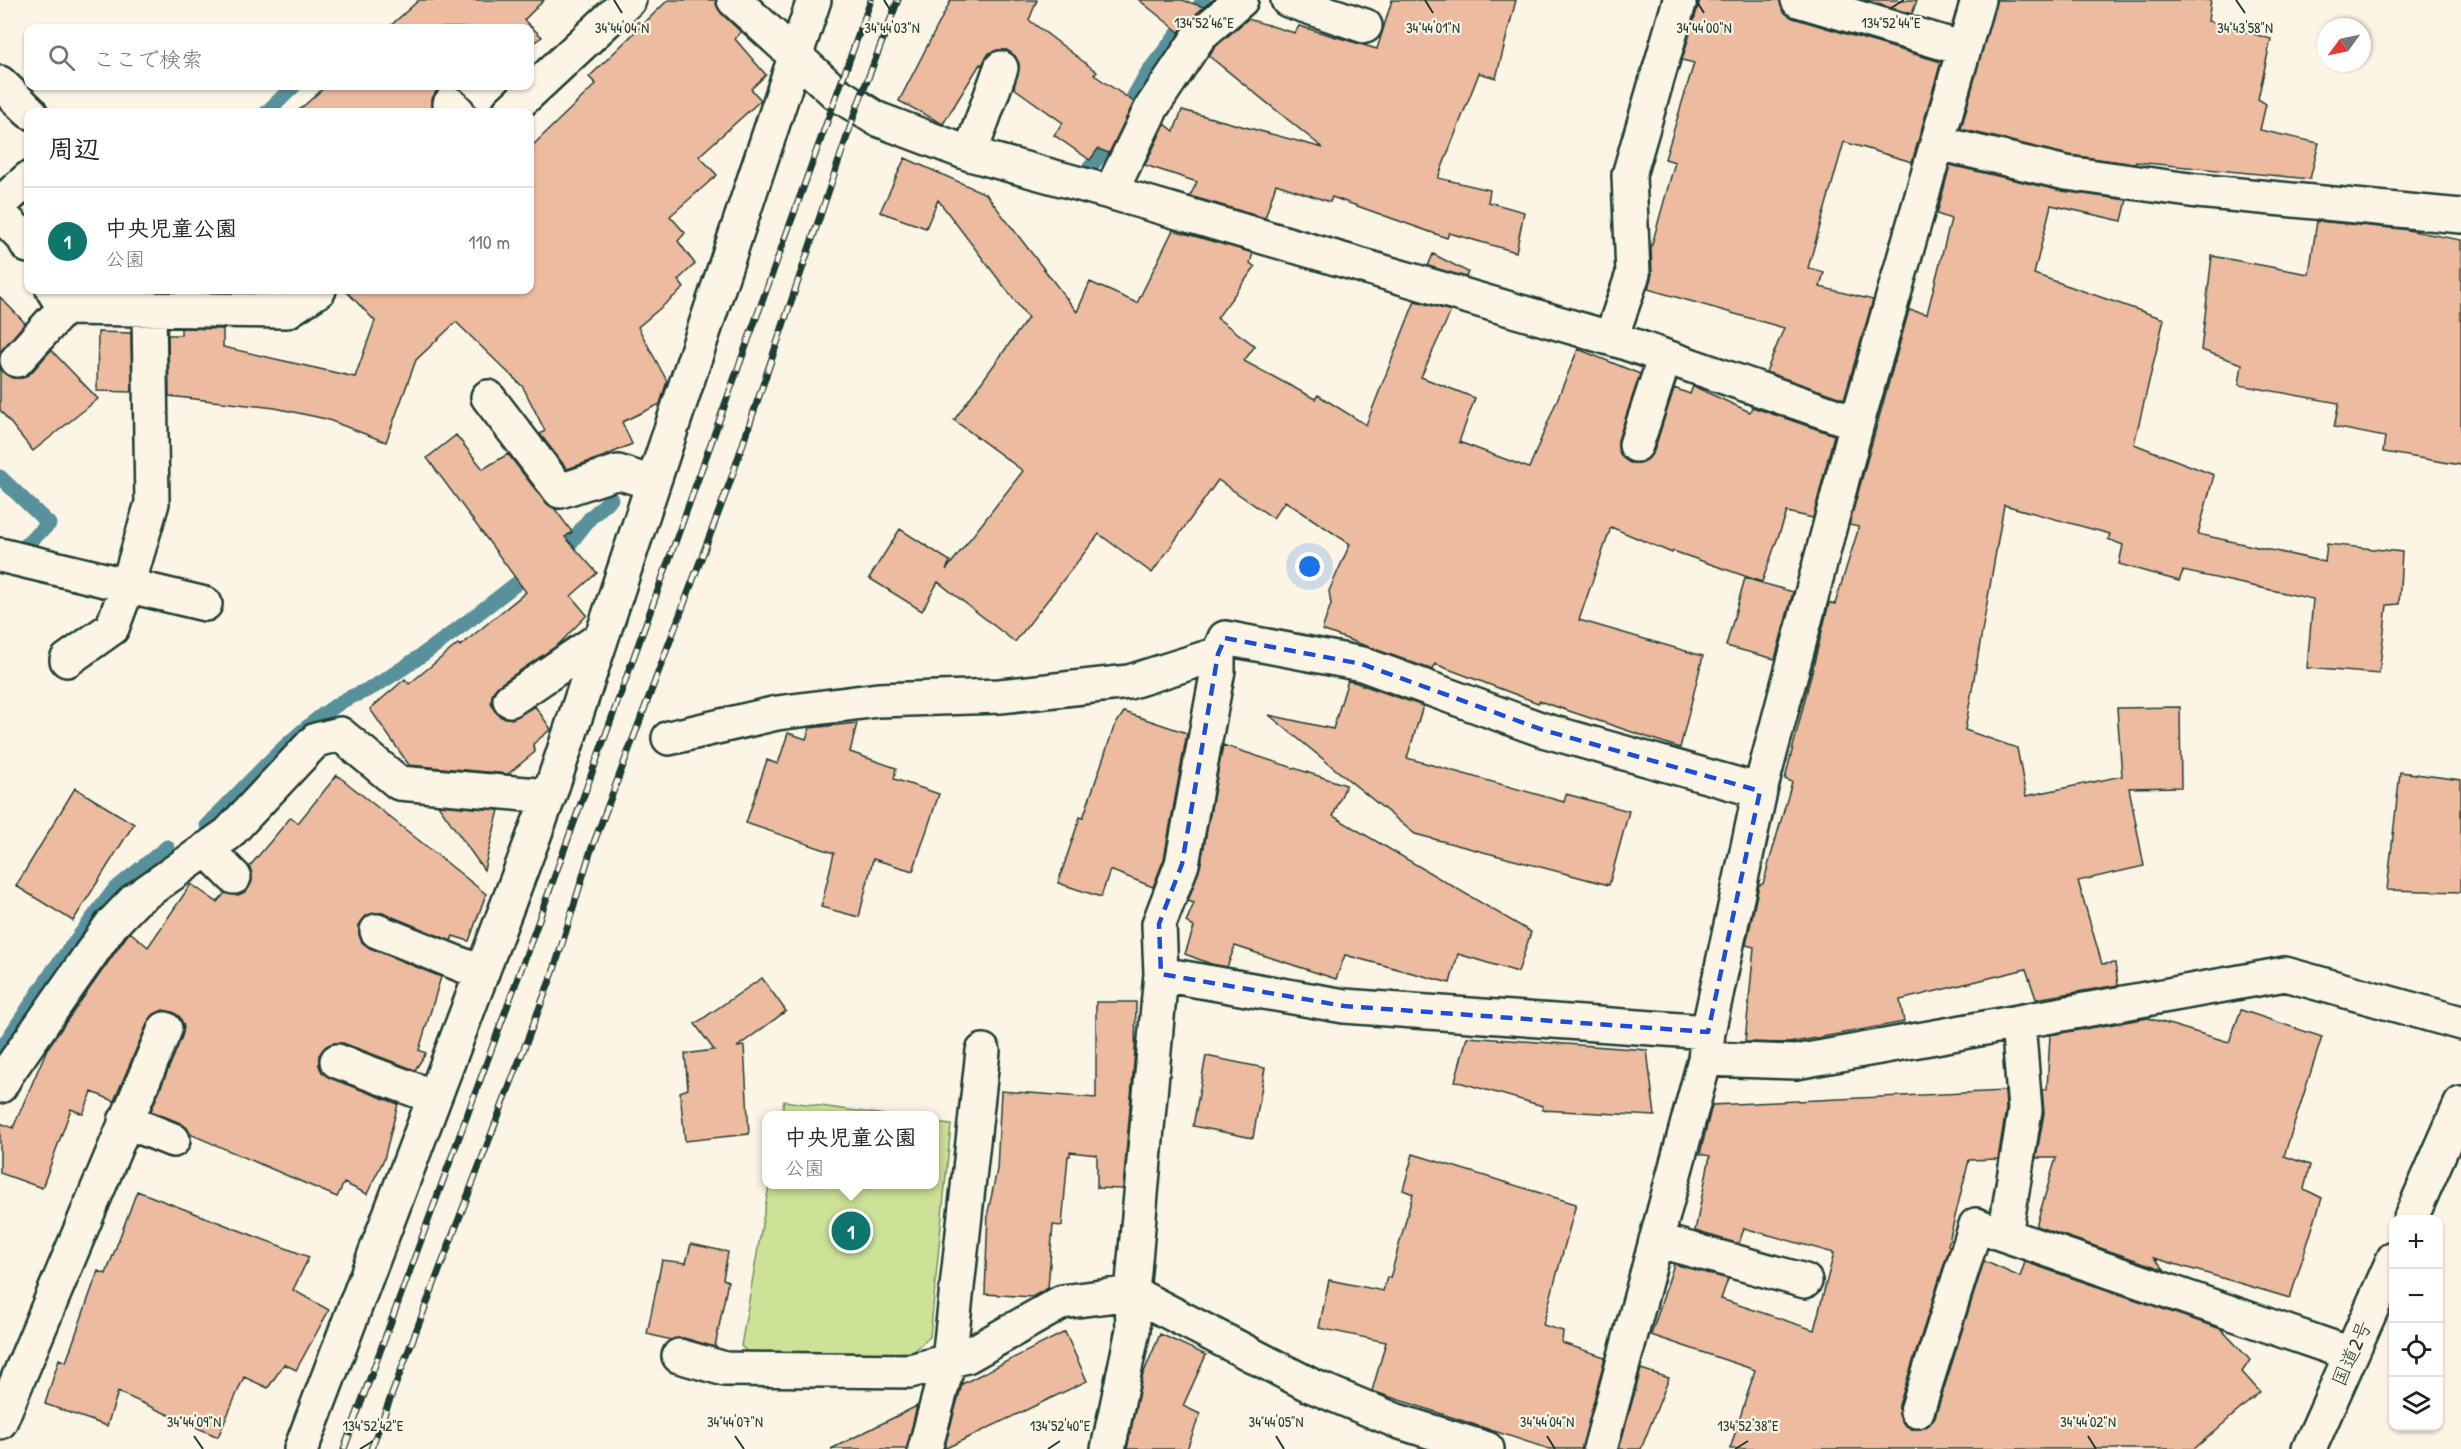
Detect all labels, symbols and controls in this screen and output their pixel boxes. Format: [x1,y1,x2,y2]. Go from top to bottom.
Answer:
text: 134°52'46"E [1174,12,1234,33]
text: 134°52'44"E [1861,12,1921,33]
text: 34°44'04"N [595,17,649,38]
text: 34°44'03"N [864,17,920,38]
text: 34°44'01"N [1406,17,1460,38]
text: 34°44'00"N [1676,17,1732,38]
text: 34°43'58"N [2217,17,2273,38]
north arrow [2317,18,2371,72]
search box [24,24,534,90]
icon: search [45,41,78,74]
text: ここで検索 [93,44,203,74]
text: 周辺 [48,131,100,166]
text: 中央児童公園 [105,213,237,243]
text: 1 [64,228,71,255]
text: 110 m [468,228,510,255]
text: 公園 [105,245,145,272]
your location [1295,552,1324,581]
popup [762,1111,939,1189]
text: 中央児童公園 [784,1122,917,1152]
text: 公園 [784,1154,824,1181]
pin: 1 [832,1208,870,1254]
map controls [2389,1215,2443,1431]
button: + [2389,1215,2443,1269]
button: − [2389,1269,2443,1323]
street label: 国道2号 [2325,1316,2377,1390]
button: locate [2389,1323,2443,1377]
button: layers [2389,1377,2443,1431]
text: 34°44'09"N [167,1411,221,1432]
text: 34°44'07"N [707,1411,763,1432]
text: 34°44'05"N [1248,1411,1304,1432]
text: 34°44'04"N [1520,1411,1574,1432]
text: 34°44'02"N [2060,1411,2116,1432]
text: 134°52'42"E [343,1415,404,1436]
text: 134°52'40"E [1030,1415,1091,1436]
text: 134°52'38"E [1717,1415,1779,1436]

